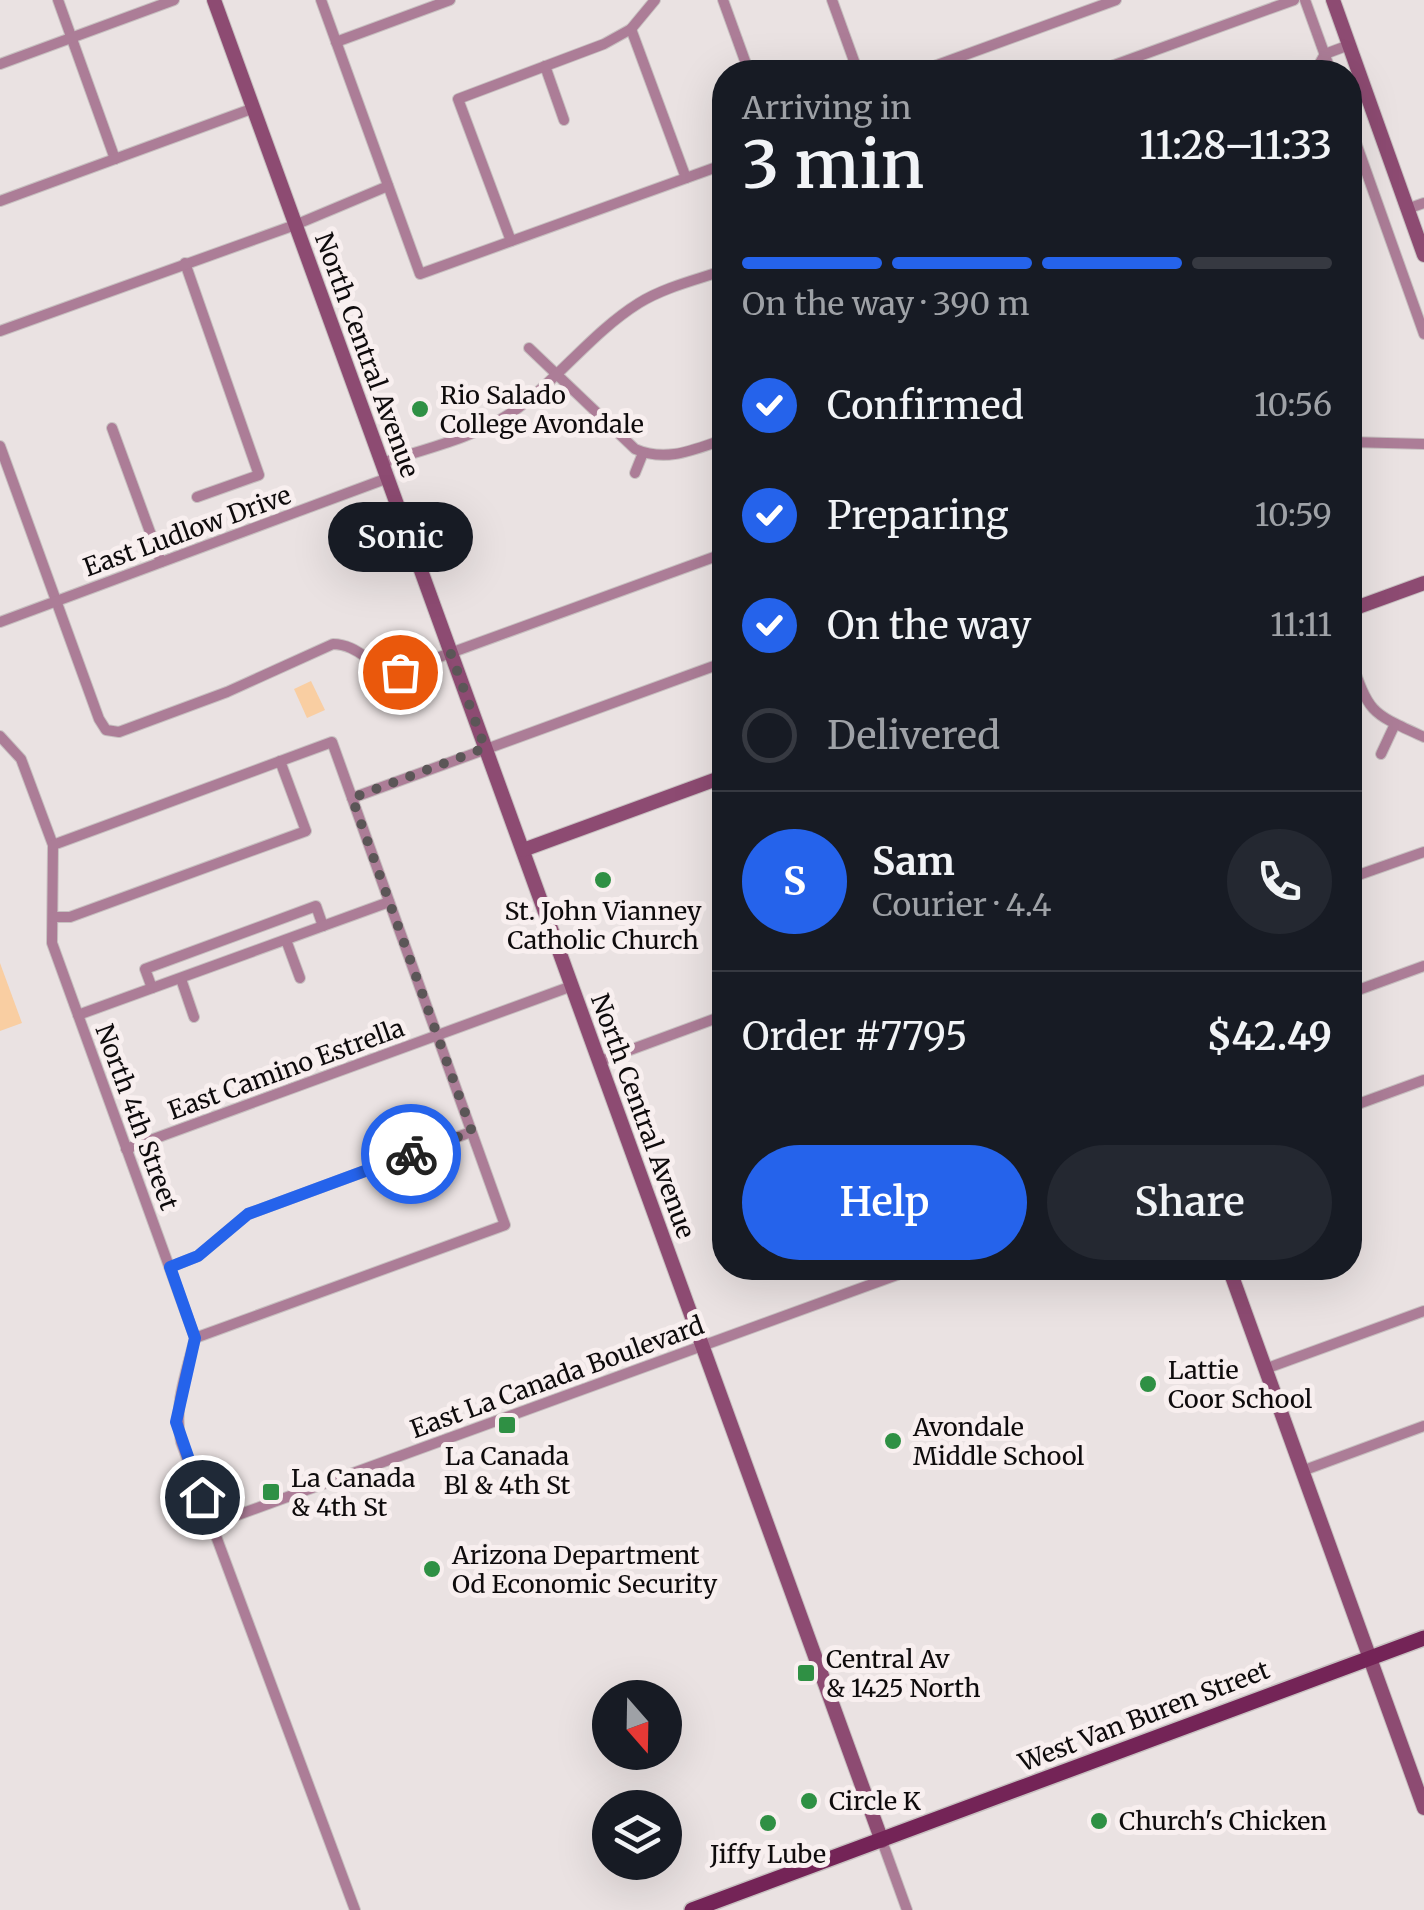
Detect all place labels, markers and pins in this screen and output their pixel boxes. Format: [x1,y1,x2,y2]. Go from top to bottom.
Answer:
place label: Rio Salado College Avondale [440,379,644,440]
marker: Rio Salado College Avondale [409,398,431,420]
callout: Sonic [328,502,472,572]
pin [358,630,443,715]
marker: St. John Vianney Catholic Church [592,869,614,891]
place label: St. John Vianney Catholic Church [504,895,702,956]
place label: Lattie Coor School [1168,1354,1313,1415]
marker: Lattie Coor School [1137,1373,1159,1395]
place label: Avondale Middle School [912,1411,1085,1472]
marker: La Canada Bl & 4th St [496,1414,518,1436]
marker: Avondale Middle School [882,1430,904,1452]
place label: La Canada Bl & 4th St [444,1440,571,1501]
pin [160,1455,245,1540]
place label: La Canada & 4th St [291,1462,415,1523]
marker: La Canada & 4th St [260,1481,282,1503]
place label: Arizona Department Od Economic Security [451,1539,718,1600]
marker: Arizona Department Od Economic Security [421,1558,443,1580]
place label: Central Av & 1425 North [826,1643,980,1704]
marker: Central Av & 1425 North [795,1662,817,1684]
place label: Circle K [829,1785,921,1817]
marker: Circle K [798,1790,820,1812]
place label: Church's Chicken [1119,1805,1327,1837]
marker: Church's Chicken [1088,1810,1110,1832]
marker: Jiffy Lube [757,1812,779,1834]
place label: Jiffy Lube [709,1838,826,1870]

